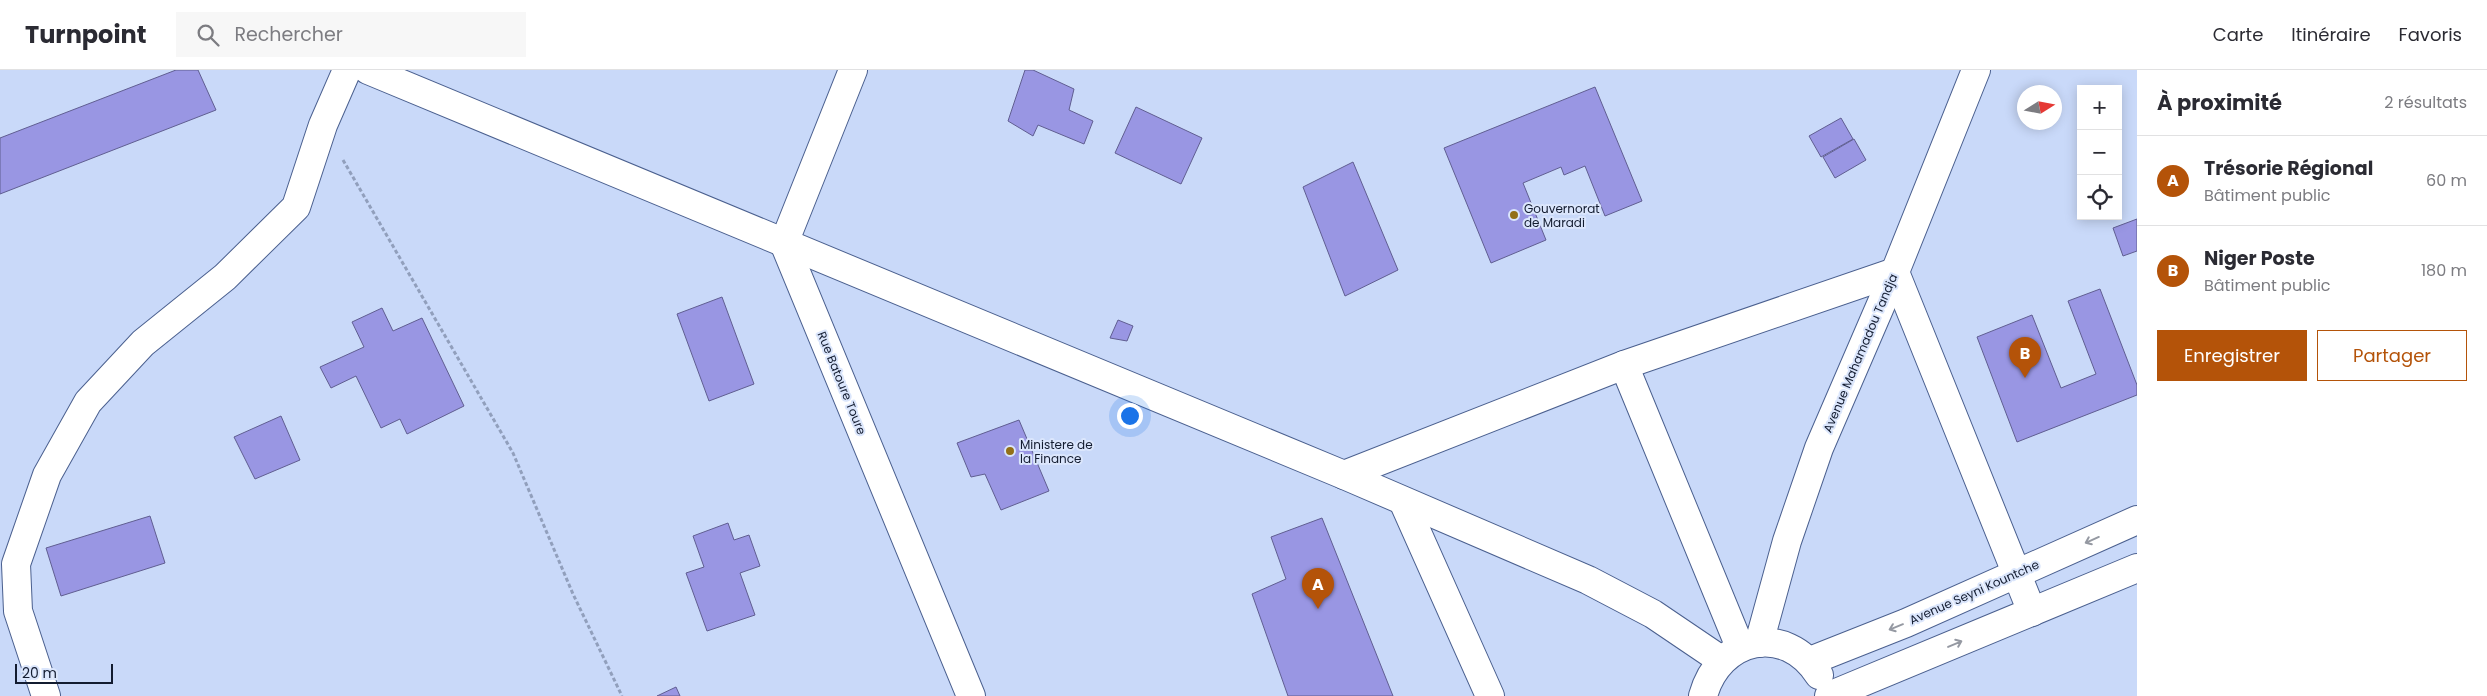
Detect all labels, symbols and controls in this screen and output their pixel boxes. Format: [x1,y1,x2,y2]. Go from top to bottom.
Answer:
search box [176,12,526,57]
text: Turnpoint [25,18,146,51]
icon: search [194,21,222,49]
text: Rechercher [234,21,343,48]
text: Carte [2213,22,2263,47]
text: Itinéraire [2291,22,2371,47]
text: Favoris [2399,22,2462,47]
north arrow [2017,85,2062,130]
map controls [2077,85,2122,220]
button: + [2077,85,2122,130]
text: À proximité [2157,88,2282,117]
text: 2 résultats [2384,91,2467,114]
button: − [2077,130,2122,175]
text: Trésorie Régional [2204,155,2373,182]
text: A [2167,169,2179,192]
text: 60 m [2426,169,2467,192]
button: locate [2077,175,2122,220]
text: Bâtiment public [2204,184,2331,207]
place label: Gouvernorat de Maradi [1524,200,1600,231]
marker: Gouvernorat de Maradi [1508,209,1520,221]
text: Niger Poste [2204,245,2315,272]
text: B [2168,259,2178,282]
text: 180 m [2421,259,2467,282]
street label: Avenue Mahamadou Tandja [1819,271,1901,435]
text: Bâtiment public [2204,274,2331,297]
street label: Rue Batoure Toure [814,329,870,437]
button: Enregistrer [2157,330,2307,381]
button: Partager [2317,330,2467,381]
pin: B [2009,337,2041,378]
your location [1117,403,1143,429]
place label: Ministere de la Finance [1020,436,1093,467]
marker: Ministere de la Finance [1004,445,1016,457]
one-way arrow [2085,535,2100,545]
street label: Avenue Seyni Kountche [1906,556,2042,628]
pin: A [1302,568,1334,609]
one-way arrow [1889,623,1904,632]
one-way arrow [1947,639,1962,649]
scale bar [15,661,112,684]
text: 20 m [22,663,57,683]

